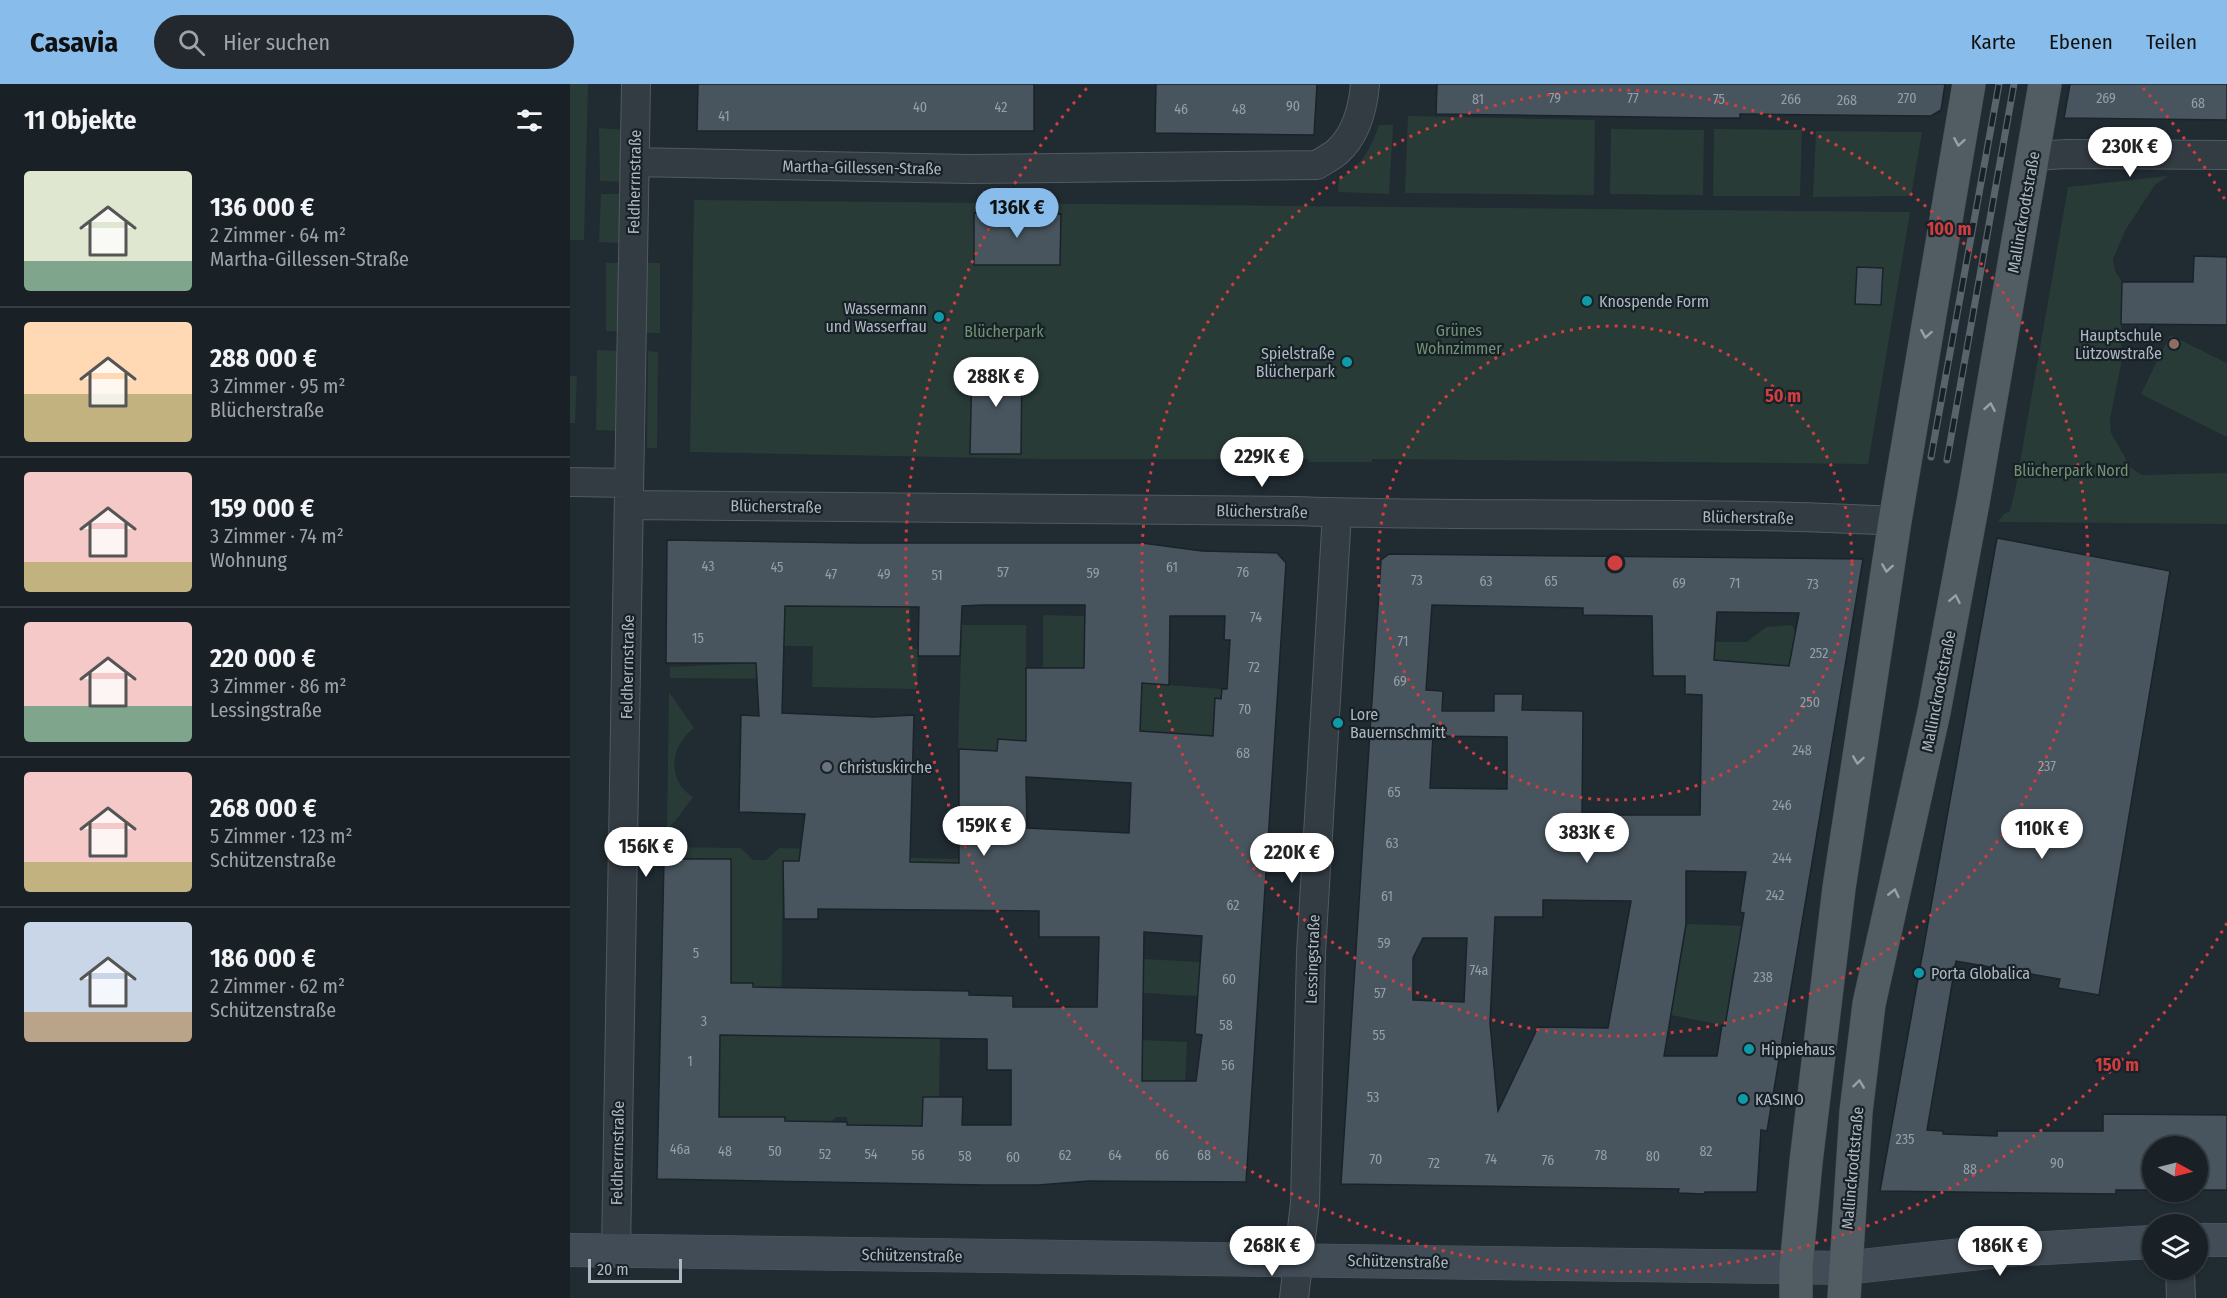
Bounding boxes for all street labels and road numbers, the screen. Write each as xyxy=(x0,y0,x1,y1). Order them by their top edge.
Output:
street label: Feldherrnstraße xyxy=(624,130,645,234)
street label: Mallinckrodtstraße xyxy=(2003,150,2044,274)
street label: Martha-Gillessen-Straße xyxy=(782,157,942,178)
street label: Blücherstraße xyxy=(730,496,822,517)
street label: Blücherstraße xyxy=(1216,501,1308,522)
street label: Blücherstraße xyxy=(1702,507,1794,528)
street label: Feldherrnstraße xyxy=(617,615,638,719)
street label: Mallinckrodtstraße xyxy=(1917,629,1960,753)
street label: Lessingstraße xyxy=(1301,914,1324,1004)
street label: Feldherrnstraße xyxy=(607,1101,628,1205)
street label: Mallinckrodtstraße xyxy=(1838,1106,1867,1230)
street label: Schützenstraße xyxy=(861,1245,963,1266)
street label: Schützenstraße xyxy=(1347,1251,1449,1272)

